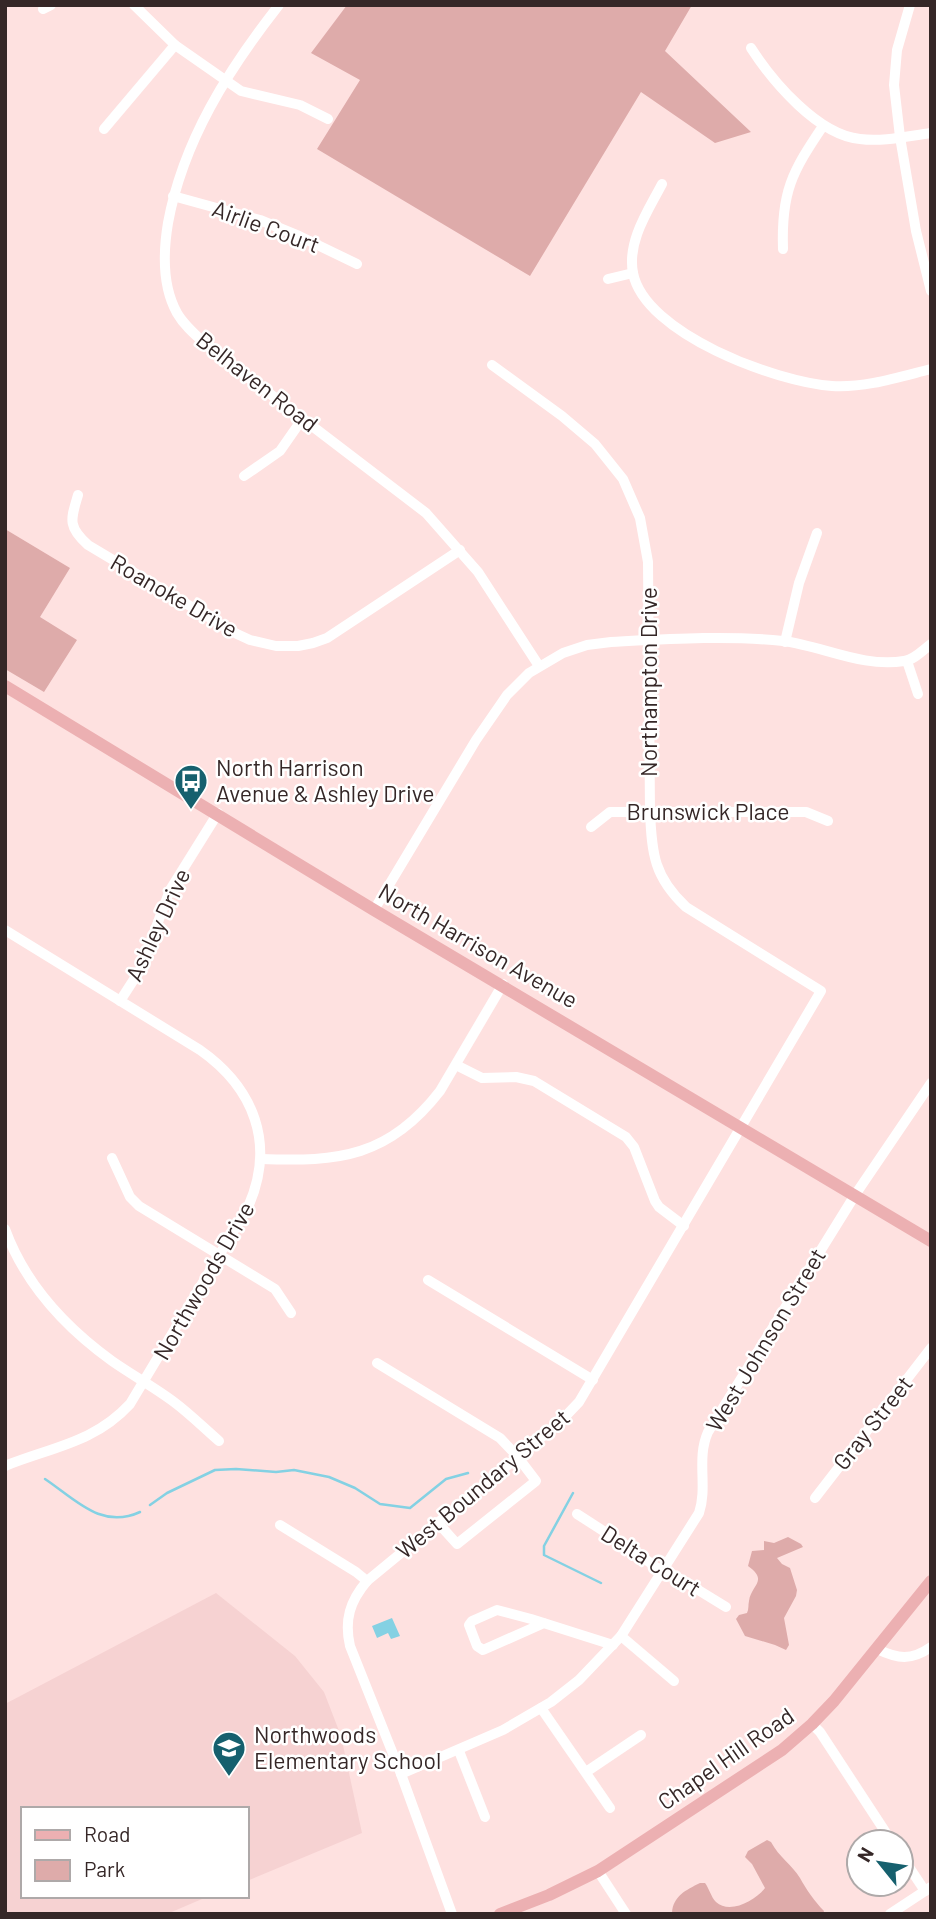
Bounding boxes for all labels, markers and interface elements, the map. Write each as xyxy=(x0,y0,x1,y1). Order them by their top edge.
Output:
street label: Airlie Court xyxy=(209,194,324,258)
street label: Belhaven Road xyxy=(191,325,324,437)
street label: Roanoke Drive xyxy=(106,547,243,643)
street label: Northampton Drive xyxy=(634,587,662,777)
place label: North Harrison Avenue & Ashley Drive xyxy=(216,753,435,807)
bus stop icon: North Harrison Avenue & Ashley Drive xyxy=(172,762,210,811)
street label: Brunswick Place xyxy=(626,797,790,825)
street label: Ashley Drive xyxy=(119,864,195,985)
street label: North Harrison Avenue xyxy=(374,877,583,1014)
street label: Northwoods Drive xyxy=(146,1196,260,1365)
street label: West Johnson Street xyxy=(699,1243,831,1436)
street label: Gray Street xyxy=(827,1370,918,1475)
street label: West Boundary Street xyxy=(390,1402,575,1564)
street label: Delta Court xyxy=(596,1519,707,1602)
street label: Chapel Hill Road xyxy=(652,1701,799,1815)
place label: Northwoods Elementary School xyxy=(254,1720,441,1774)
school or university icon: Northwoods Elementary School xyxy=(210,1729,248,1778)
legend xyxy=(21,1807,248,1898)
text: Road xyxy=(84,1821,130,1846)
north arrow xyxy=(845,1828,915,1898)
text: N xyxy=(852,1843,878,1865)
text: Park xyxy=(84,1856,125,1881)

